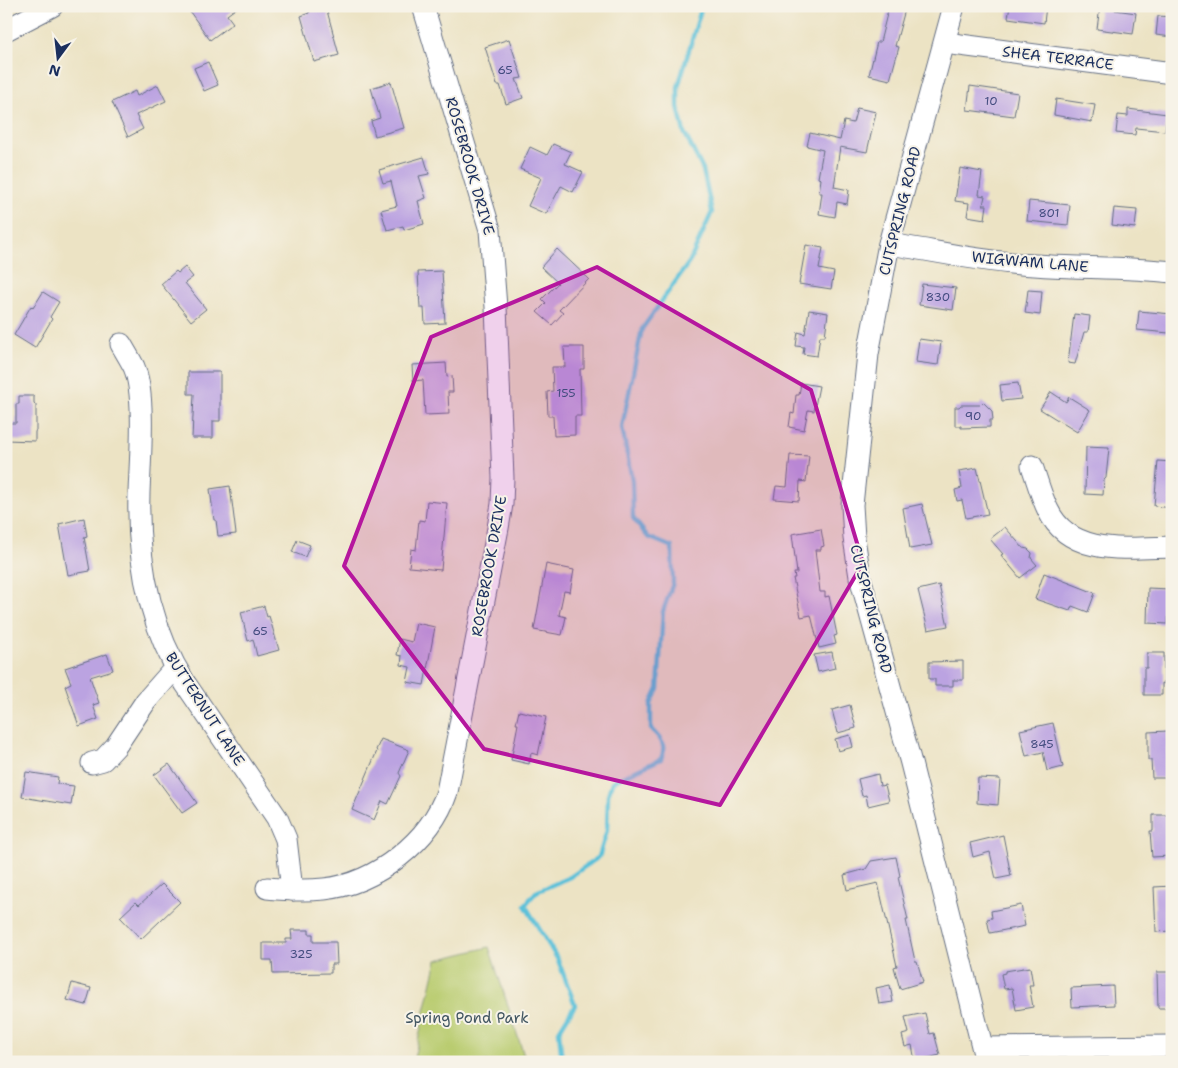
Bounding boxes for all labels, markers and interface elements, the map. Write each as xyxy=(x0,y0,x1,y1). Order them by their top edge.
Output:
north arrow xyxy=(32,32,82,82)
street label: SHEA TERRACE xyxy=(1001,41,1115,75)
text: N xyxy=(47,60,62,81)
house number: 65 xyxy=(497,62,513,78)
house number: 10 xyxy=(984,93,998,109)
street label: ROSEBROOK DRIVE xyxy=(441,95,499,237)
street label: CUTSPRING ROAD xyxy=(874,144,926,278)
house number: 801 xyxy=(1038,205,1060,221)
street label: WIGWAM LANE xyxy=(971,247,1089,277)
house number: 830 xyxy=(926,289,950,305)
house number: 155 xyxy=(556,385,576,401)
house number: 90 xyxy=(965,408,981,424)
street label: ROSEBROOK DRIVE xyxy=(467,494,511,638)
street label: CUTSPRING ROAD xyxy=(845,542,897,676)
house number: 65 xyxy=(252,623,268,639)
street label: BUTTERNUT LANE xyxy=(161,648,249,770)
house number: 845 xyxy=(1030,736,1054,752)
house number: 325 xyxy=(289,946,313,962)
park label: Spring Pond Park xyxy=(405,1008,529,1028)

